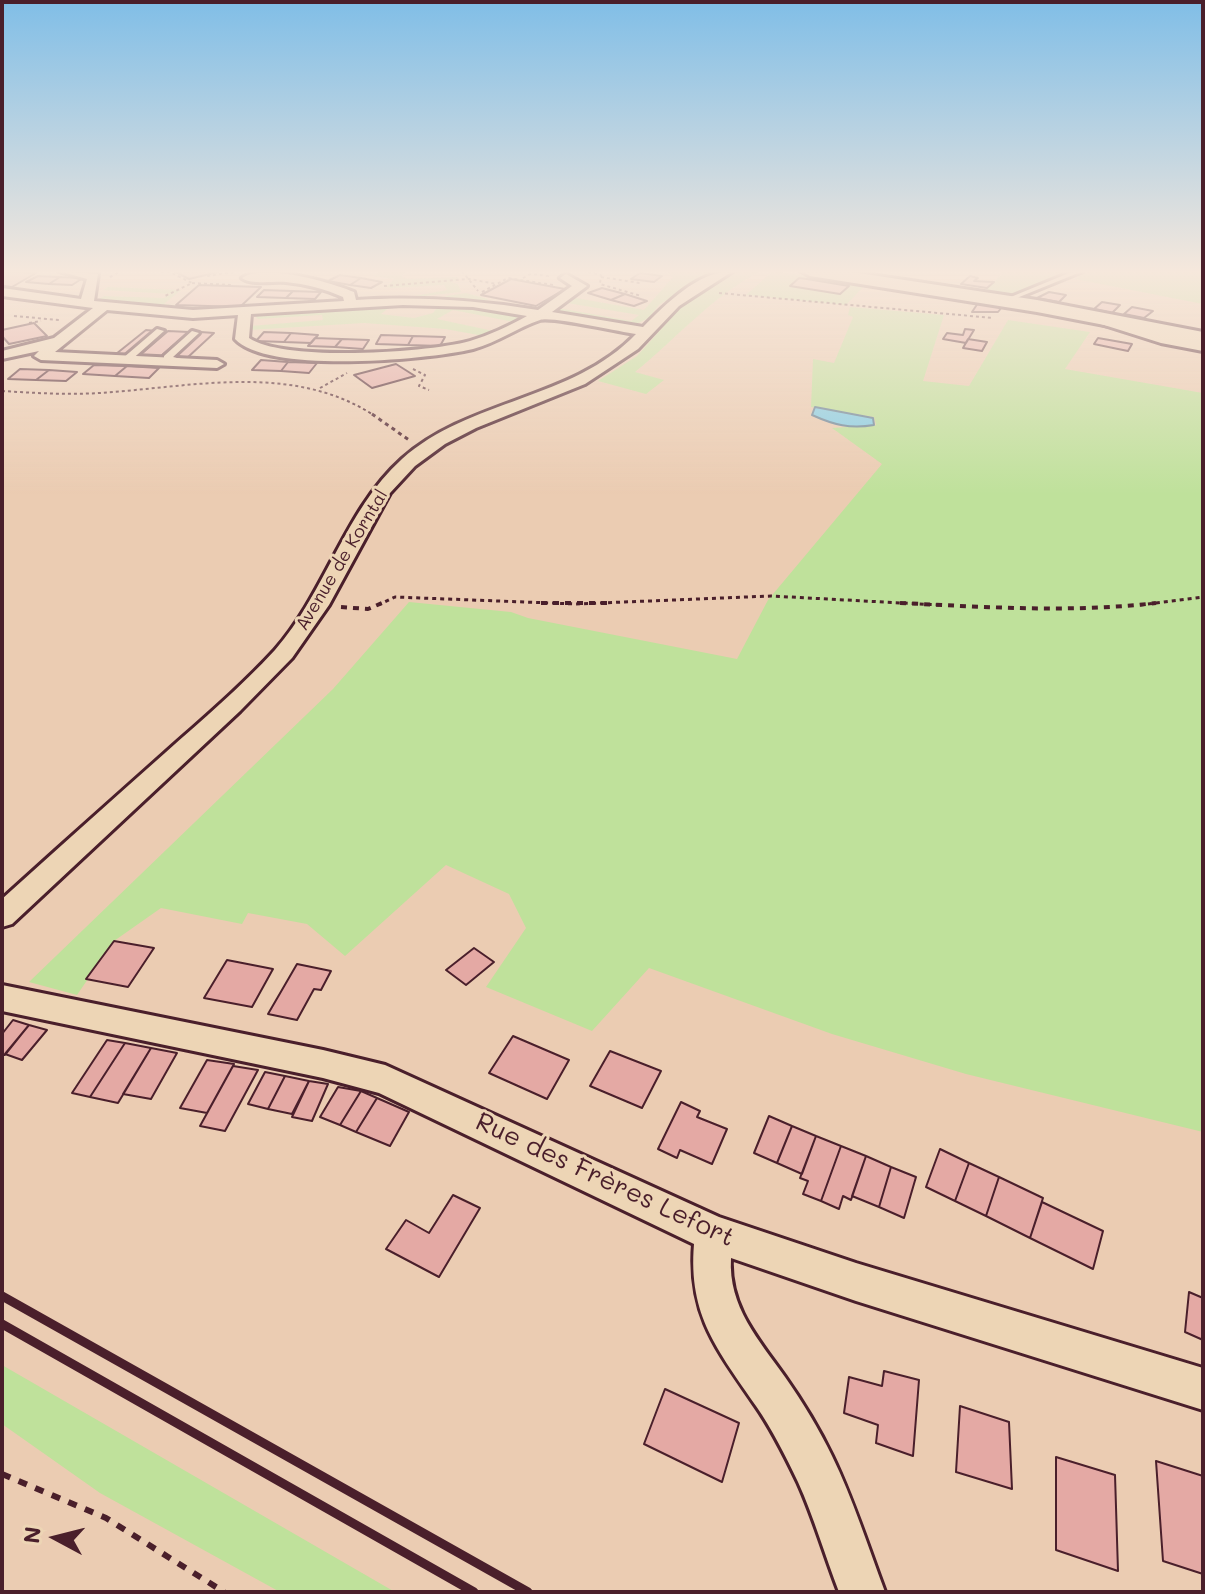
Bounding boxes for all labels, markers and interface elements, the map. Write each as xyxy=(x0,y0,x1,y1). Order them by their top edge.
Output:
street label: Avenue de Korntal xyxy=(291,486,393,634)
street label: Rue des Frères Lefort xyxy=(470,1106,740,1254)
north arrow xyxy=(16,1498,96,1578)
text: N xyxy=(16,1525,47,1545)

